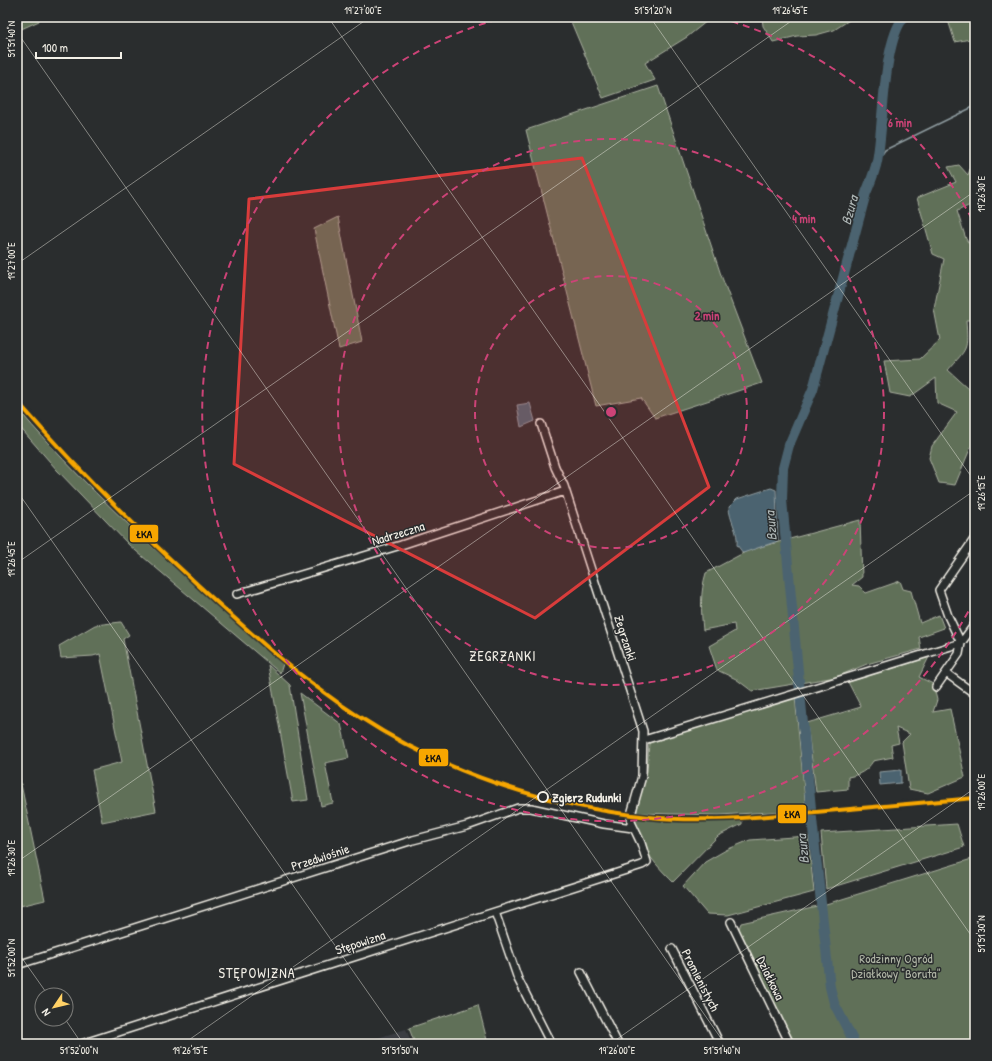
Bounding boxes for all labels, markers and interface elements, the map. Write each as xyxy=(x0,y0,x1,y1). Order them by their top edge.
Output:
text: 19°27'00"E xyxy=(344,4,382,17)
text: 51°51'20"N xyxy=(634,4,672,17)
text: 19°26'45"E xyxy=(772,4,808,17)
text: 51°51'40"N xyxy=(5,21,18,57)
scale bar xyxy=(36,34,121,60)
text: 100 m xyxy=(42,39,68,56)
text: 6 min xyxy=(888,114,912,131)
text: 19°26'30"E xyxy=(975,175,988,212)
water label: Bzura xyxy=(836,192,863,227)
text: 4 min xyxy=(792,210,816,227)
text: 19°27'00"E xyxy=(5,242,18,280)
text: 2 min xyxy=(695,307,720,324)
centre of rings xyxy=(604,405,618,419)
text: 19°26'15"E xyxy=(975,475,988,511)
water label: Bzura xyxy=(759,509,781,542)
street label: Nadrzeczna xyxy=(369,516,427,550)
line badge: ŁKA xyxy=(129,524,159,543)
text: ŁKA xyxy=(136,527,153,541)
text: 19°26'45"E xyxy=(5,541,18,577)
street label: Zegrzanki xyxy=(610,613,642,663)
district label: ZEGRZANKI xyxy=(469,646,537,665)
line badge: ŁKA xyxy=(418,748,449,767)
text: ŁKA xyxy=(425,751,442,765)
text: 19°26'00"E xyxy=(975,773,988,810)
place label: Zgierz Rudunki xyxy=(552,788,622,807)
marker: Zgierz Rudunki xyxy=(537,791,549,803)
line badge: ŁKA xyxy=(777,804,807,824)
text: ŁKA xyxy=(784,807,801,821)
water label: Bzura xyxy=(791,832,813,865)
text: 19°26'30"E xyxy=(5,839,18,876)
street label: Przedwiośnie xyxy=(289,839,351,875)
text: 51°51'30"N xyxy=(975,916,988,953)
street label: Stępowizna xyxy=(333,925,387,959)
text: 51°52'00"N xyxy=(5,939,18,977)
street label: Promienistych xyxy=(678,946,725,1015)
park label: Rodzinny Ogród Działkowy "Boruta" xyxy=(851,949,941,982)
street label: Działkowa xyxy=(753,953,789,1003)
district label: STĘPOWIZNA xyxy=(219,963,295,982)
north arrow xyxy=(34,987,74,1027)
text: N xyxy=(38,1006,53,1019)
text: 51°52'00"N xyxy=(60,1044,98,1057)
text: 19°26'15"E xyxy=(172,1044,208,1057)
text: 51°51'50"N xyxy=(382,1044,418,1057)
text: 19°26'00"E xyxy=(599,1044,636,1057)
text: 51°51'40"N xyxy=(704,1044,740,1057)

